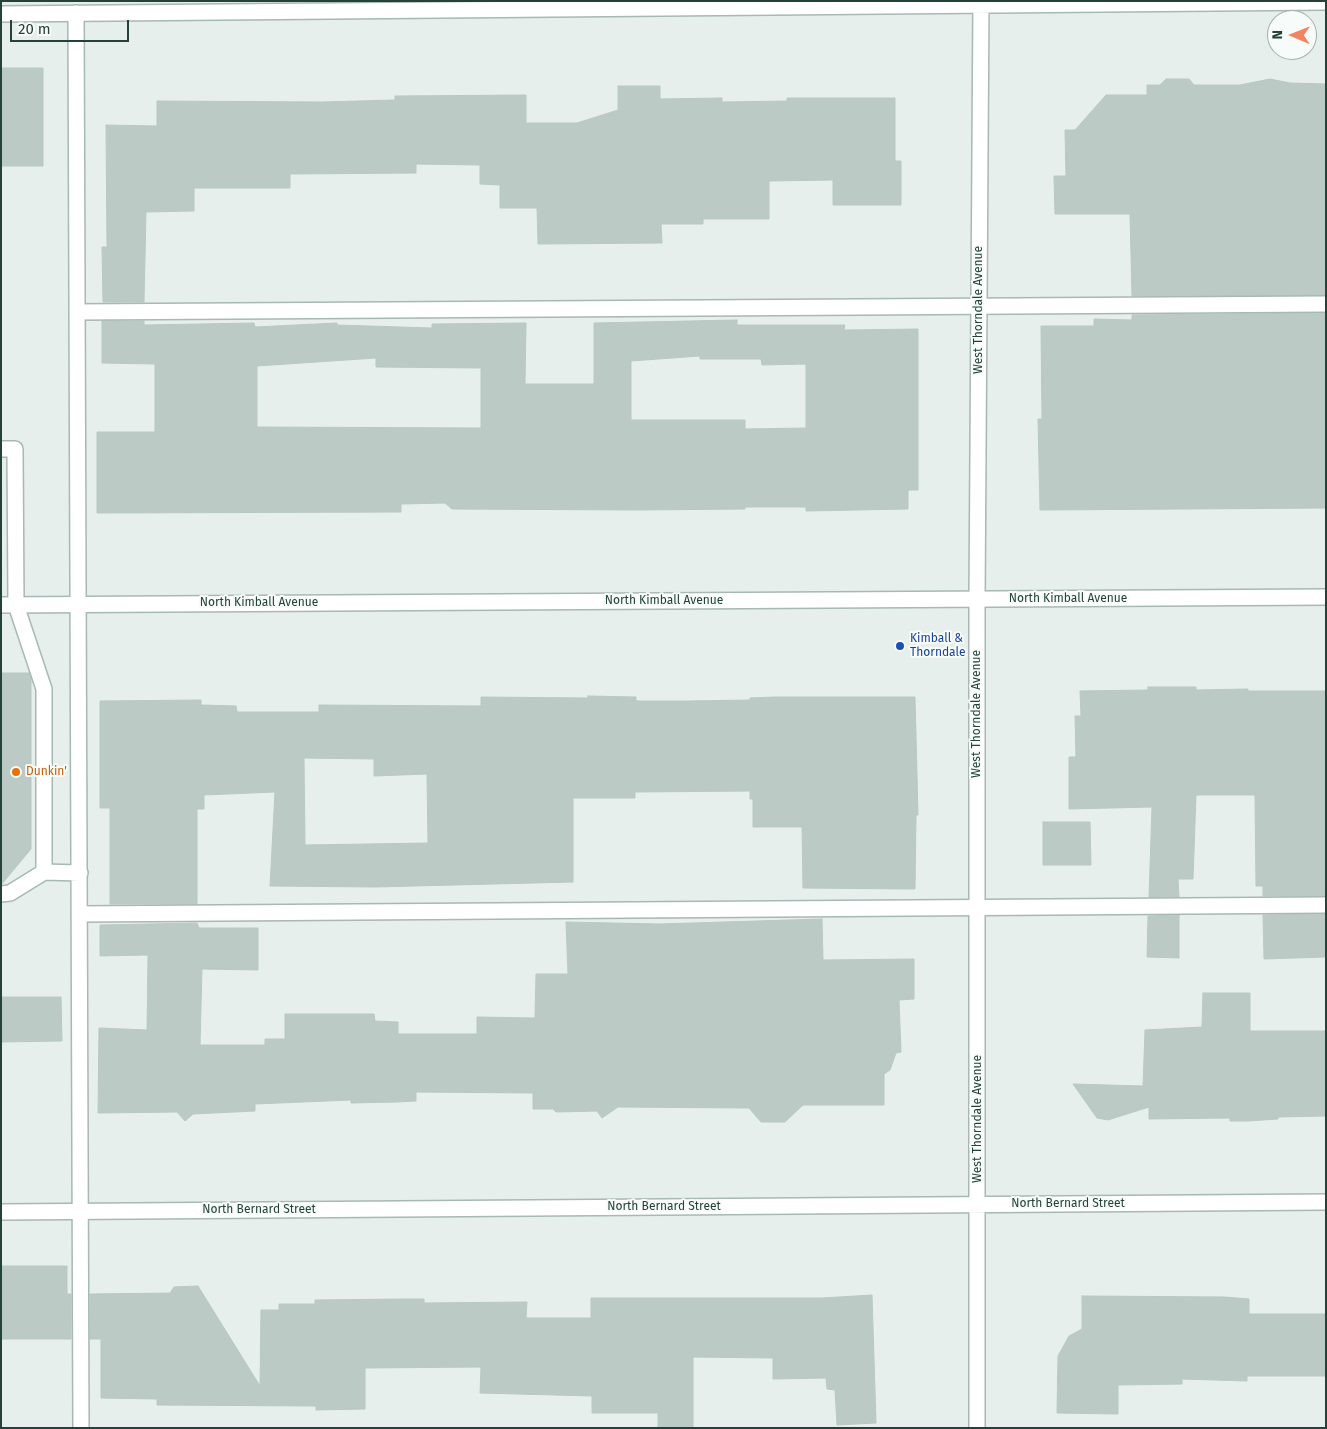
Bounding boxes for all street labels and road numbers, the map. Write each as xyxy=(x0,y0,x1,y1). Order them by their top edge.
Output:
street label: West Thorndale Avenue xyxy=(972,246,986,374)
street label: North Kimball Avenue xyxy=(1009,592,1127,606)
street label: North Kimball Avenue xyxy=(605,594,723,608)
street label: North Kimball Avenue xyxy=(200,596,318,610)
street label: West Thorndale Avenue xyxy=(970,650,984,778)
street label: West Thorndale Avenue xyxy=(971,1055,985,1183)
street label: North Bernard Street xyxy=(1011,1197,1125,1211)
street label: North Bernard Street xyxy=(607,1200,721,1214)
street label: North Bernard Street xyxy=(202,1203,316,1217)

